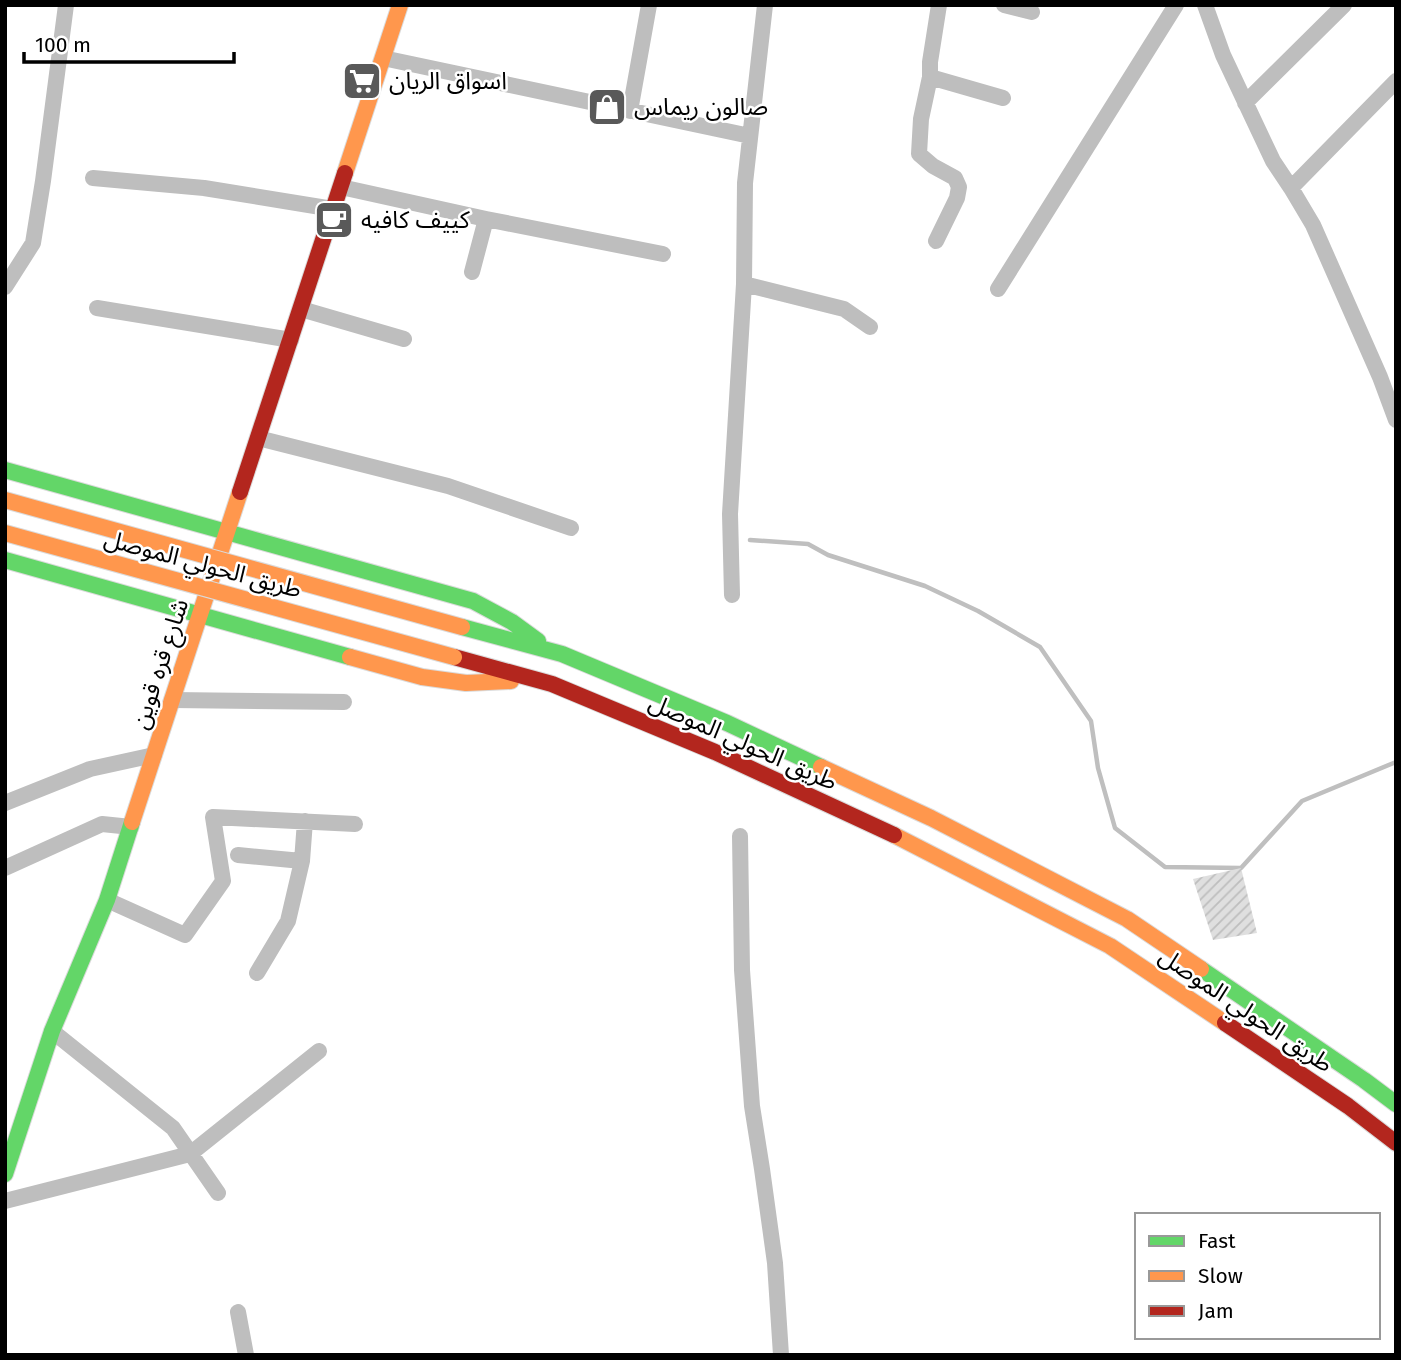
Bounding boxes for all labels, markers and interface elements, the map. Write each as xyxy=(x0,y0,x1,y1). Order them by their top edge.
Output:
scale bar xyxy=(24,21,234,65)
text: 100 m xyxy=(35,32,91,58)
supermarket icon: اسواق الريان xyxy=(341,60,383,102)
place label: اسواق الريان xyxy=(389,67,507,95)
shop icon: صالون ريماس xyxy=(586,86,628,128)
place label: صالون ريماس xyxy=(634,93,768,121)
cafe icon: كييف كافيه xyxy=(313,199,355,241)
place label: كييف كافيه xyxy=(361,206,471,234)
street label: طريق الحولي الموصل xyxy=(100,524,305,608)
street label: شارع قره قوين xyxy=(126,595,197,734)
street label: طريق الحولي الموصل xyxy=(643,688,841,800)
street label: طريق الحولي الموصل xyxy=(1151,942,1338,1082)
legend xyxy=(1135,1213,1380,1339)
text: Fast xyxy=(1198,1228,1236,1254)
text: Slow xyxy=(1198,1263,1243,1289)
text: Jam xyxy=(1198,1298,1234,1324)

